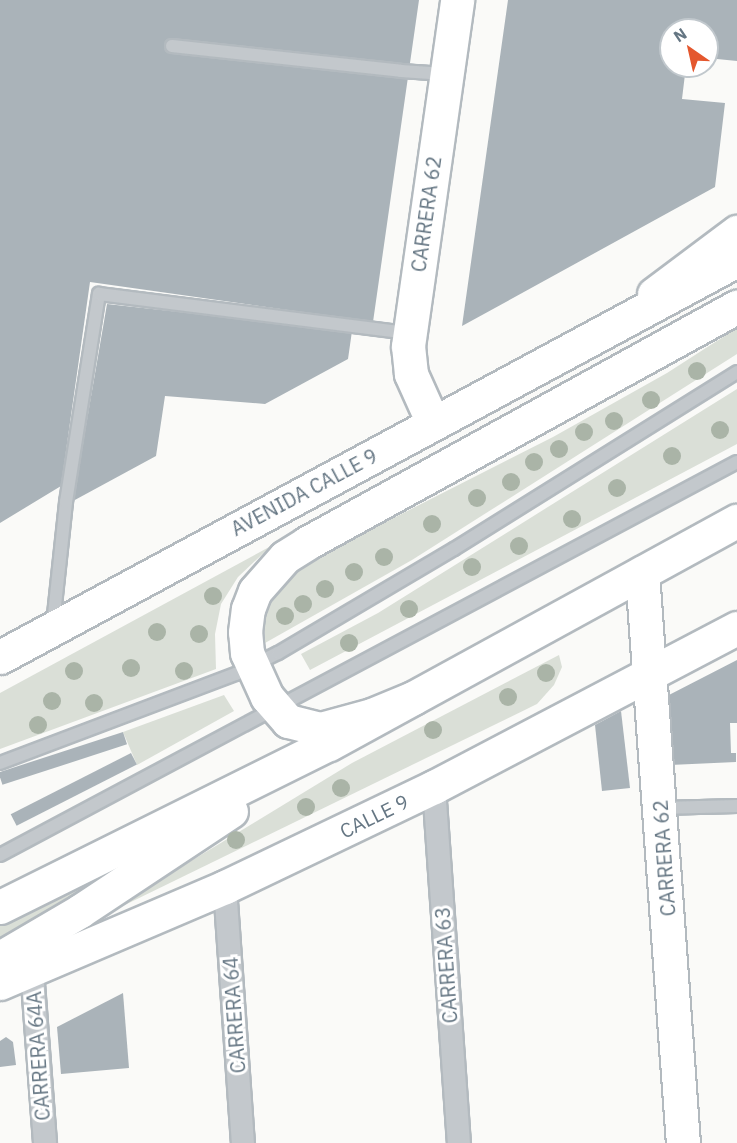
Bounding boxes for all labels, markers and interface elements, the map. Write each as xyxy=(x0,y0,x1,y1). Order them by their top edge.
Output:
north arrow xyxy=(659,18,719,78)
text: N xyxy=(670,23,690,46)
street label: CARRERA 62 xyxy=(406,154,446,274)
street label: AVENIDA CALLE 9 xyxy=(227,443,381,541)
street label: CALLE 9 xyxy=(336,789,412,843)
street label: CARRERA 62 xyxy=(648,799,680,917)
street label: CARRERA 63 xyxy=(430,906,462,1024)
street label: CARRERA 64 xyxy=(218,956,250,1074)
street label: CARRERA 64A xyxy=(22,990,54,1122)

